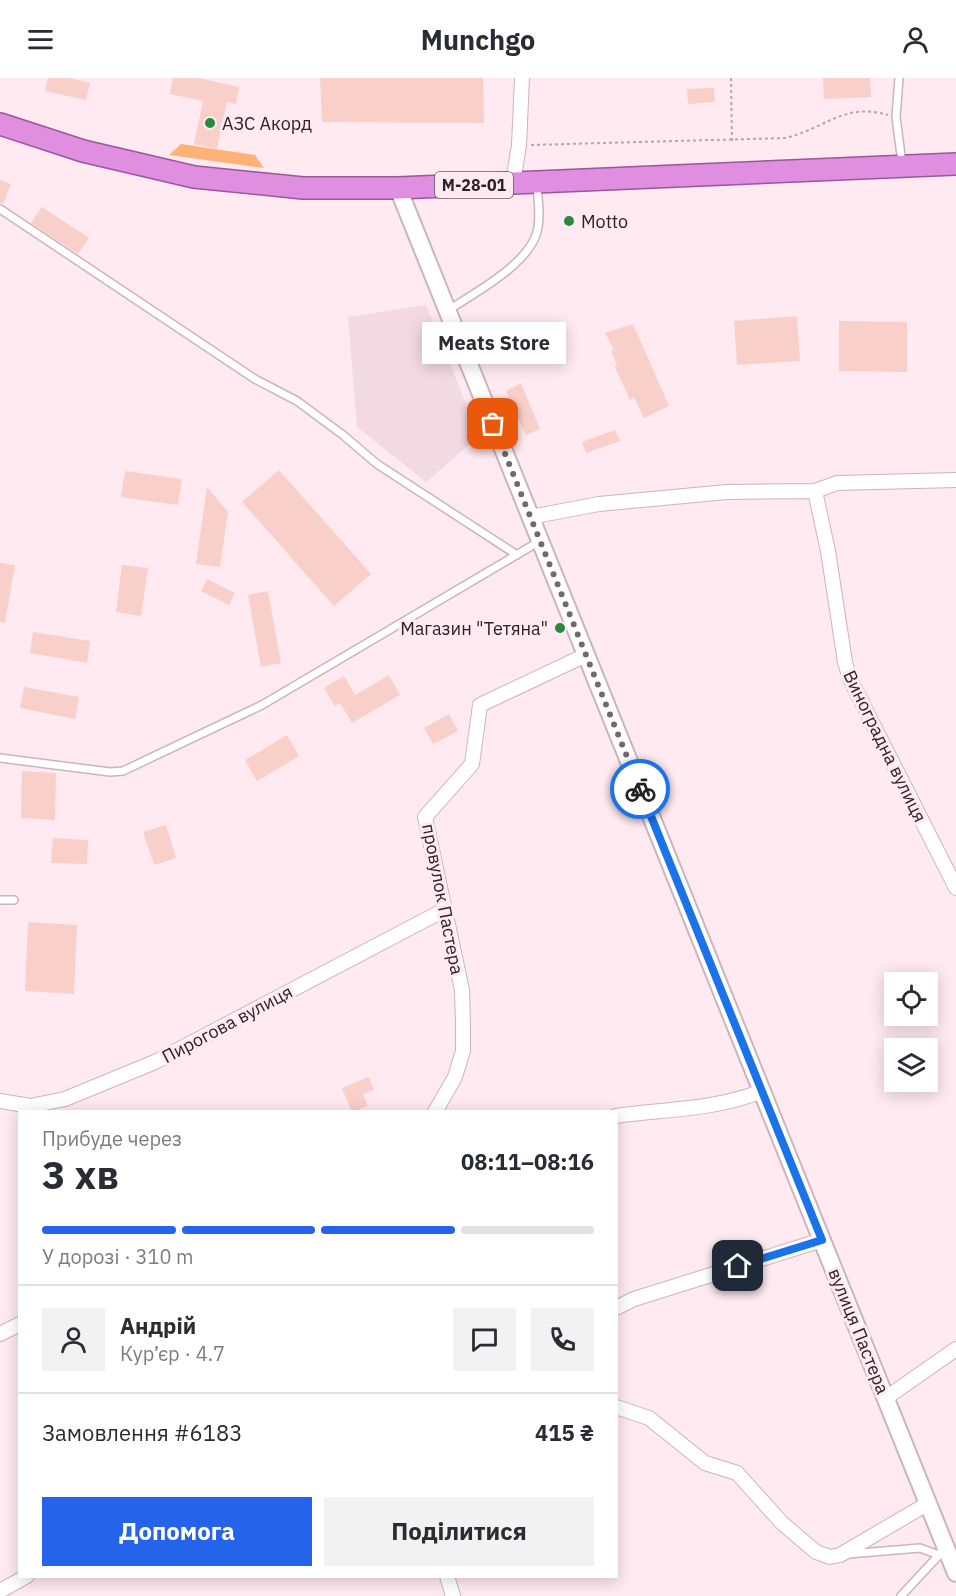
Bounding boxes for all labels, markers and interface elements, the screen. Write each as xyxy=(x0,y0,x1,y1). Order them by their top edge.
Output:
text: Munchgo xyxy=(421,22,535,57)
icon: menu xyxy=(24,23,57,56)
icon: person xyxy=(899,23,932,56)
place label: АЗС Акорд xyxy=(222,112,312,135)
marker: АЗС Акорд xyxy=(203,116,217,130)
road number: М-28-01 xyxy=(435,172,513,198)
place label: Motto xyxy=(581,210,628,233)
marker: Motto xyxy=(562,214,576,228)
callout: Meats Store xyxy=(421,322,565,364)
text: Meats Store xyxy=(438,329,550,356)
pin xyxy=(467,398,518,449)
icon: bag xyxy=(476,407,509,440)
place label: Магазин "Тетяна" xyxy=(400,617,548,640)
marker: Магазин "Тетяна" xyxy=(553,621,567,635)
street label: Виноградна вулиця xyxy=(838,666,932,826)
courier xyxy=(610,759,670,819)
icon: bike xyxy=(624,773,657,806)
street label: провулок Пастера xyxy=(417,822,469,977)
map controls xyxy=(884,972,938,1092)
button: locate xyxy=(884,972,938,1026)
street label: Пирогова вулиця xyxy=(158,980,296,1068)
button: layers xyxy=(884,1038,938,1092)
text: Прибуде через xyxy=(42,1125,182,1152)
text: 08:11–08:16 xyxy=(461,1147,594,1176)
text: 3 хв xyxy=(42,1149,119,1200)
pin xyxy=(712,1240,763,1291)
text: У дорозі · 310 m xyxy=(42,1243,194,1270)
icon: home xyxy=(721,1249,754,1282)
street label: вулиця Пастера xyxy=(823,1265,895,1398)
button: person xyxy=(42,1308,105,1371)
button: chat xyxy=(453,1308,516,1371)
button: phone xyxy=(531,1308,594,1371)
text: Андрій xyxy=(120,1311,196,1340)
text: Кур’єр · 4.7 xyxy=(120,1340,225,1367)
text: Замовлення #6183 xyxy=(42,1418,242,1447)
text: 415 ₴ xyxy=(535,1418,594,1447)
button: Допомога xyxy=(42,1497,312,1566)
button: Поділитися xyxy=(324,1497,594,1566)

